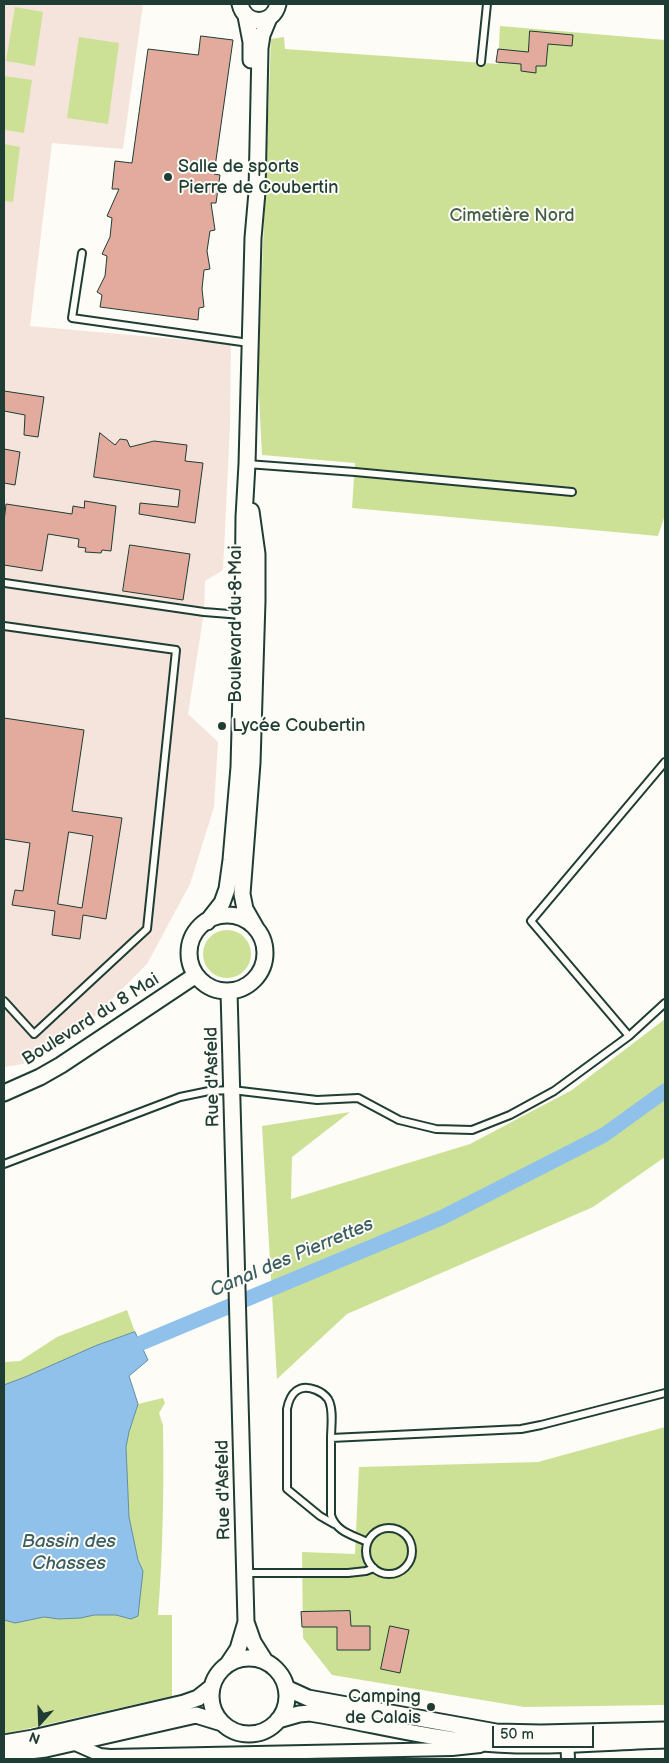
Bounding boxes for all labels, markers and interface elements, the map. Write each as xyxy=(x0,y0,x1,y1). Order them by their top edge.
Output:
place label: Salle de sports Pierre de Coubertin xyxy=(178,156,338,198)
marker: Salle de sports Pierre de Coubertin xyxy=(162,171,174,183)
park label: Cimetière Nord xyxy=(449,205,575,227)
street label: Boulevard du 8 Mai xyxy=(225,545,247,703)
place label: Lycée Coubertin xyxy=(232,715,365,737)
marker: Lycée Coubertin xyxy=(216,720,228,732)
street label: Boulevard du 8 Mai xyxy=(19,969,163,1071)
street label: Rue d'Asfeld xyxy=(201,1027,225,1127)
water label: Canal des Pierrettes xyxy=(207,1213,377,1303)
street label: Rue d'Asfeld xyxy=(212,1440,236,1540)
water label: Bassin des Chasses xyxy=(22,1531,116,1575)
place label: Camping de Calais xyxy=(345,1686,421,1728)
north arrow xyxy=(15,1698,65,1748)
marker: Camping de Calais xyxy=(425,1701,437,1713)
scale bar xyxy=(494,1716,596,1748)
text: 50 m xyxy=(500,1725,534,1744)
text: N xyxy=(27,1728,43,1747)

